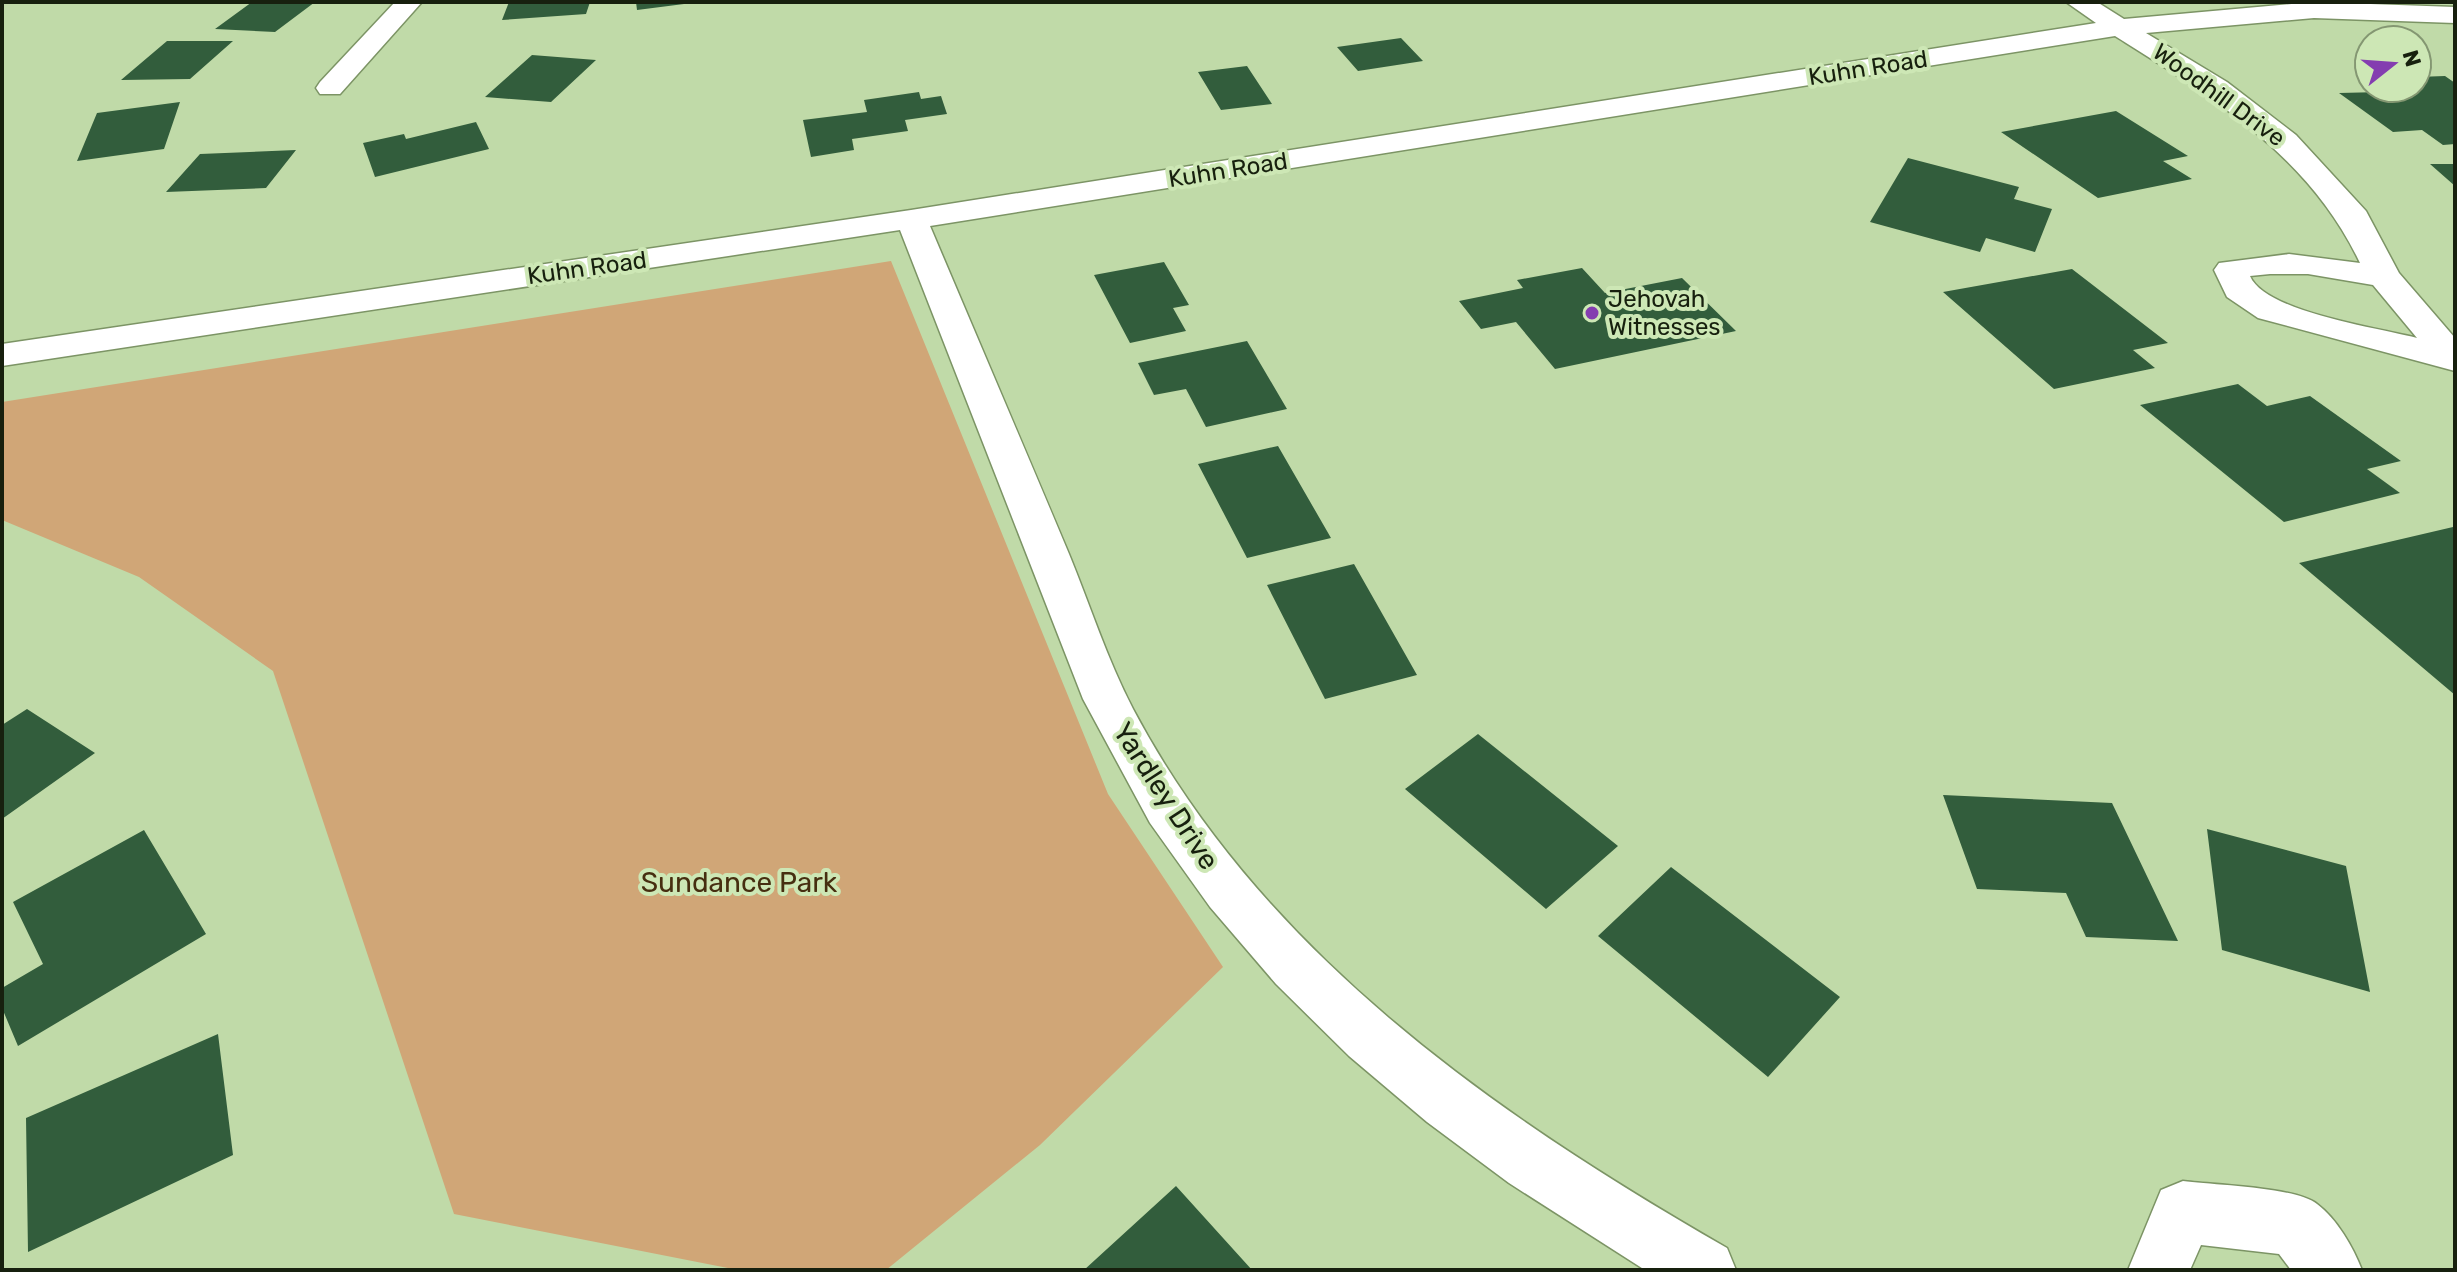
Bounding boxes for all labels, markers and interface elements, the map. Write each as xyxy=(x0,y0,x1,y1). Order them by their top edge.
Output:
north arrow xyxy=(2353,24,2433,104)
street label: Woodhill Drive xyxy=(2148,38,2290,152)
street label: Kuhn Road xyxy=(1806,45,1930,91)
text: N xyxy=(2396,47,2427,70)
street label: Kuhn Road xyxy=(1166,147,1290,193)
street label: Kuhn Road xyxy=(526,246,648,290)
place label: Jehovah Witnesses xyxy=(1608,285,1721,341)
marker: Jehovah Witnesses xyxy=(1583,304,1601,322)
street label: Yardley Drive xyxy=(1106,716,1226,876)
park label: Sundance Park xyxy=(641,866,838,899)

